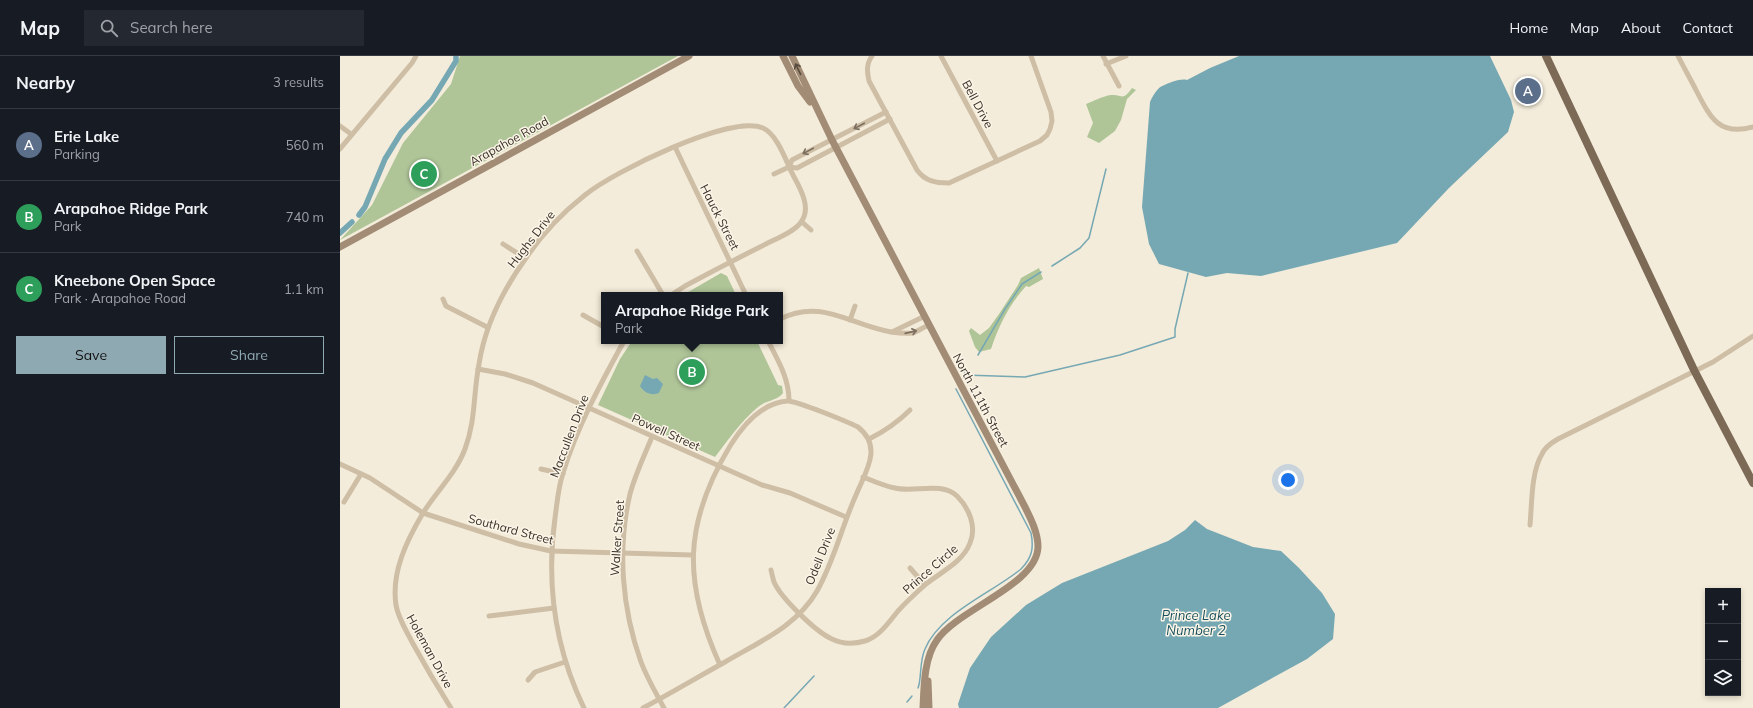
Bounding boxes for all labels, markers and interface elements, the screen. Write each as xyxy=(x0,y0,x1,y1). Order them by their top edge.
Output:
search box xyxy=(84,10,364,46)
text: Map xyxy=(20,16,60,40)
icon: search xyxy=(98,17,120,39)
text: Search here xyxy=(130,18,213,37)
text: Home xyxy=(1509,19,1548,37)
text: Map xyxy=(1570,19,1599,37)
text: About xyxy=(1621,19,1661,37)
text: Contact xyxy=(1683,19,1733,37)
one-way arrow xyxy=(794,64,802,76)
text: Nearby xyxy=(16,72,75,93)
text: 3 results xyxy=(273,74,324,90)
pin: A xyxy=(1515,76,1541,106)
street label: Bell Drive xyxy=(959,77,997,131)
street label: Arapahoe Road xyxy=(467,113,551,169)
one-way arrow xyxy=(853,123,865,131)
text: Erie Lake xyxy=(54,127,119,146)
text: A xyxy=(24,137,34,153)
text: 560 m xyxy=(286,137,324,153)
text: Parking xyxy=(54,146,100,162)
one-way arrow xyxy=(802,148,814,156)
pin: C xyxy=(411,159,437,189)
street label: Hauck Street xyxy=(697,182,743,252)
text: Arapahoe Ridge Park xyxy=(54,199,208,218)
street label: Hughs Drive xyxy=(504,207,558,271)
text: B xyxy=(25,209,33,225)
text: 740 m xyxy=(286,209,324,225)
text: Park xyxy=(54,218,81,234)
text: Kneebone Open Space xyxy=(54,271,215,290)
text: C xyxy=(25,281,33,297)
text: 1.1 km xyxy=(284,281,324,297)
text: Park · Arapahoe Road xyxy=(54,290,186,306)
popup xyxy=(601,292,783,344)
text: Arapahoe Ridge Park xyxy=(615,301,769,320)
text: Park xyxy=(615,320,642,336)
one-way arrow xyxy=(904,327,917,335)
button: Save xyxy=(16,336,166,374)
button: Share xyxy=(174,336,324,374)
street label: North 111th Street xyxy=(950,351,1012,449)
pin: B xyxy=(679,357,705,387)
street label: Maccullen Drive xyxy=(546,392,592,480)
street label: Powell Street xyxy=(630,410,702,454)
your location xyxy=(1278,470,1298,490)
street label: Walker Street xyxy=(607,500,627,576)
street label: Southard Street xyxy=(467,510,555,548)
street label: Odell Drive xyxy=(802,525,838,587)
street label: Prince Circle xyxy=(899,541,961,597)
map controls xyxy=(1705,588,1741,696)
button: + xyxy=(1705,588,1741,624)
water label: Prince Lake Number 2 xyxy=(1161,607,1231,638)
street label: Holeman Drive xyxy=(403,611,457,691)
button: − xyxy=(1705,624,1741,660)
button: layers xyxy=(1705,660,1741,696)

